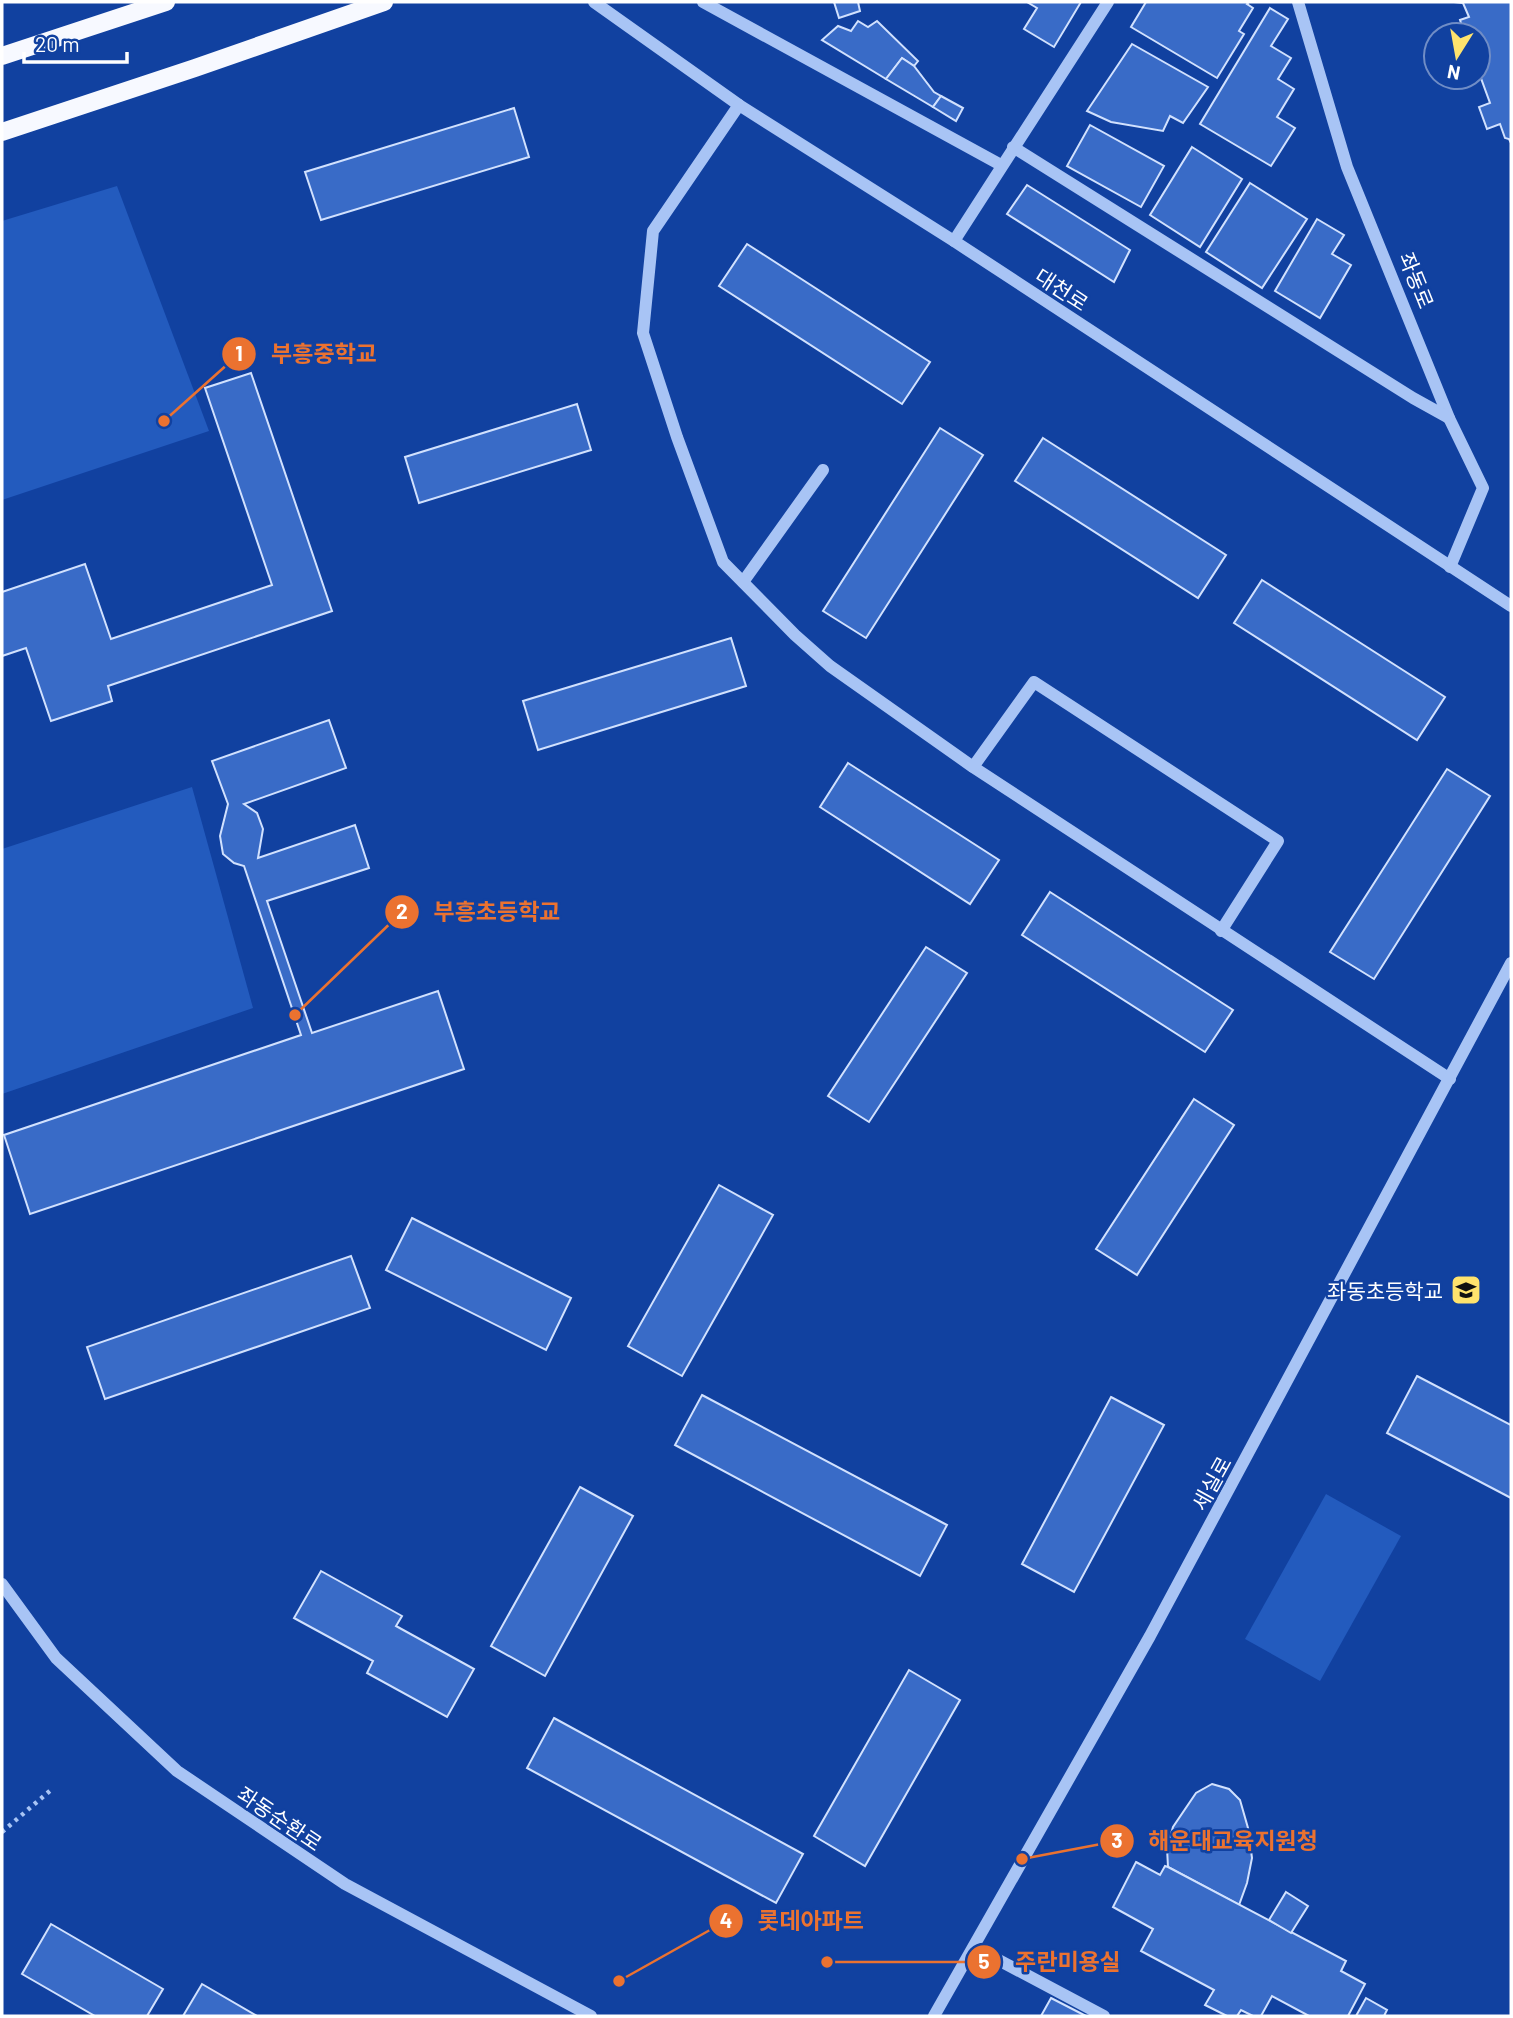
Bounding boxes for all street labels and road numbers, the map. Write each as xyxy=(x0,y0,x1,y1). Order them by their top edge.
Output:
street label: 좌동로 xyxy=(1395,248,1439,312)
street label: 대천로 xyxy=(1031,263,1093,315)
street label: 세실로 xyxy=(1186,1452,1236,1514)
street label: 좌동순환로 xyxy=(233,1781,327,1855)

